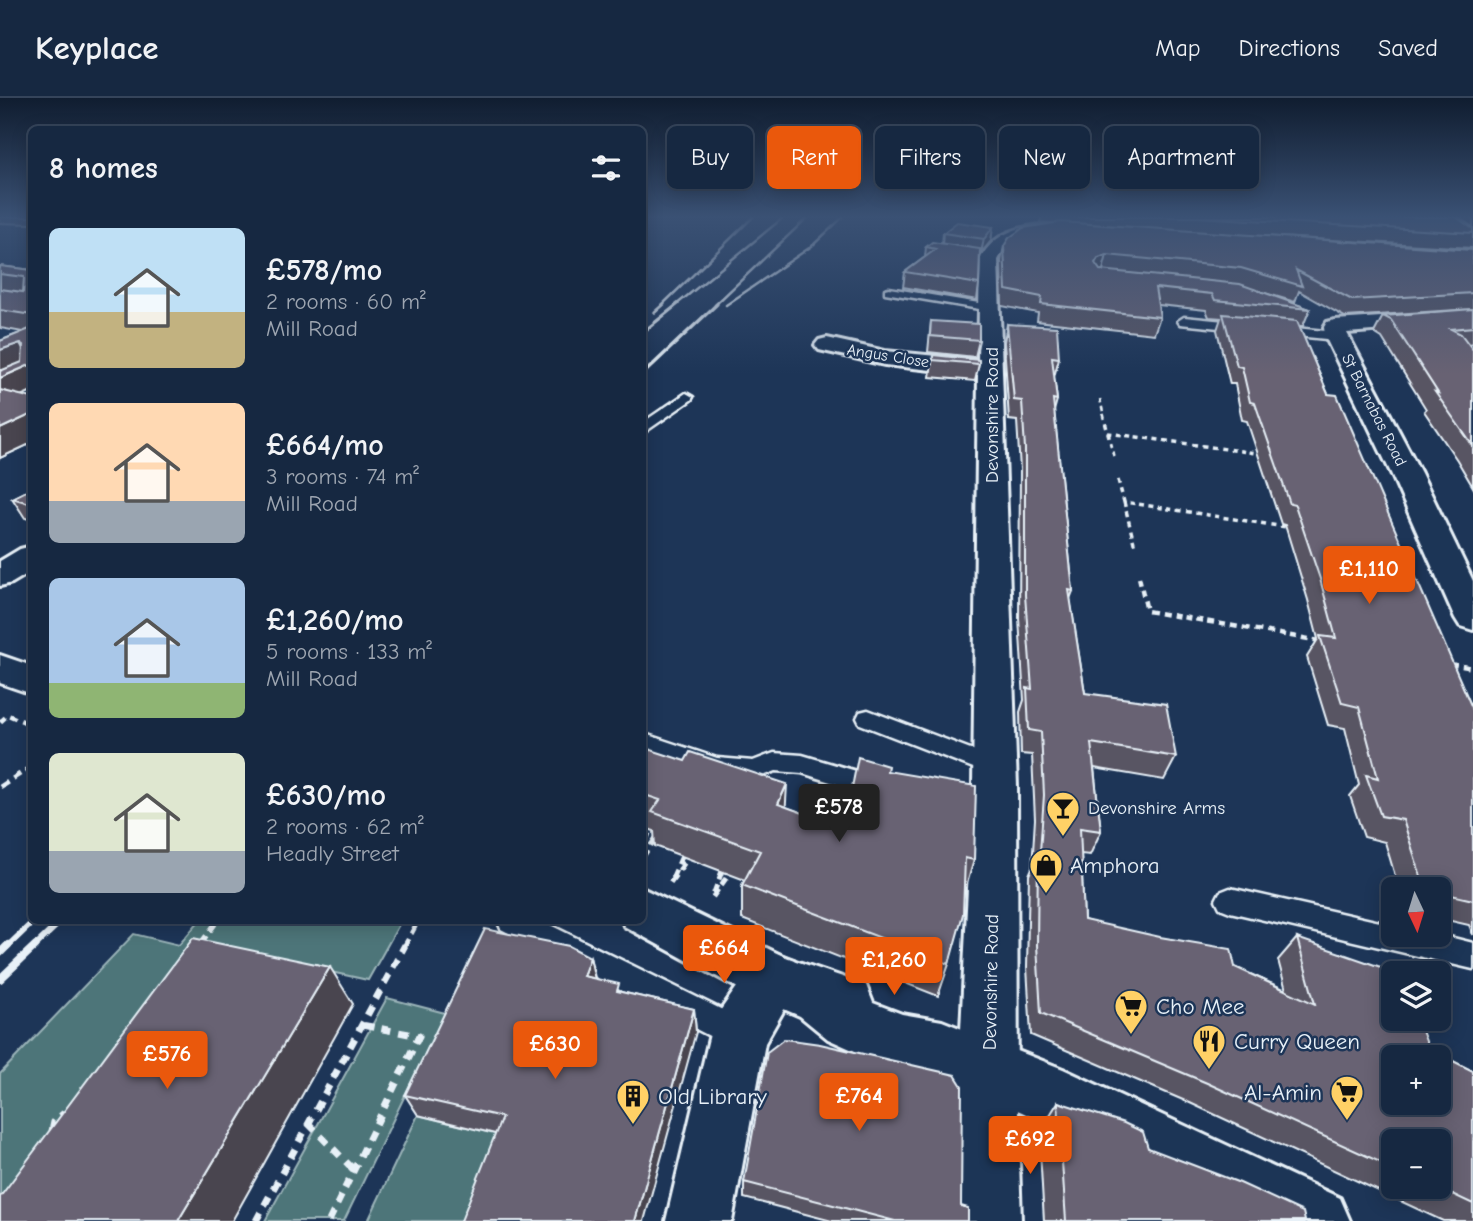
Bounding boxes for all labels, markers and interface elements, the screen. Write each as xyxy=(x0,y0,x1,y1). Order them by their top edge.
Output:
text: Keyplace xyxy=(35,29,158,67)
text: Map xyxy=(1155,34,1201,62)
text: Directions xyxy=(1239,34,1340,62)
text: Saved xyxy=(1378,34,1438,62)
chip: Buy xyxy=(667,126,753,189)
chip: Rent xyxy=(767,126,861,189)
chip: Filters xyxy=(875,126,985,189)
chip: New xyxy=(999,126,1090,189)
chip: Apartment xyxy=(1104,126,1259,189)
icon: filters xyxy=(587,149,625,187)
text: 8 homes xyxy=(49,151,158,186)
text: £578/mo xyxy=(266,253,382,288)
icon: home xyxy=(105,256,189,340)
text: 2 rooms · 60 m² xyxy=(266,288,426,315)
text: Mill Road xyxy=(266,315,358,342)
street label: Angus Close xyxy=(846,341,930,371)
street label: Devonshire Road xyxy=(981,347,1003,483)
street label: St Barnabas Road xyxy=(1338,351,1410,469)
text: £664/mo xyxy=(266,428,384,463)
icon: home xyxy=(105,431,189,515)
text: 3 rooms · 74 m² xyxy=(266,463,419,490)
text: Mill Road xyxy=(266,490,358,517)
pin: £1,110 xyxy=(1312,546,1426,606)
text: £1,110 xyxy=(1339,555,1399,582)
text: £1,260/mo xyxy=(266,603,404,638)
icon: home xyxy=(105,606,189,690)
text: 5 rooms · 133 m² xyxy=(266,638,432,665)
text: Mill Road xyxy=(266,665,358,692)
text: £630/mo xyxy=(266,778,386,813)
icon: home xyxy=(105,781,189,865)
pin: £578 xyxy=(798,784,880,844)
bar icon: Devonshire Arms xyxy=(1044,789,1082,838)
text: £578 xyxy=(815,793,863,820)
place label: Devonshire Arms xyxy=(1088,797,1225,819)
text: 2 rooms · 62 m² xyxy=(266,813,424,840)
text: Headly Street xyxy=(266,840,399,867)
shop icon: Amphora xyxy=(1027,846,1065,895)
place label: Amphora xyxy=(1070,852,1160,879)
north arrow xyxy=(1381,877,1451,947)
map controls xyxy=(1381,877,1451,1199)
street label: Devonshire Road xyxy=(979,914,1003,1050)
pin: £664 xyxy=(683,926,765,985)
text: £664 xyxy=(699,934,749,961)
pin: £1,260 xyxy=(837,937,951,997)
text: £1,260 xyxy=(861,946,927,973)
button: layers xyxy=(1381,961,1451,1031)
supermarket icon: Cho Mee xyxy=(1112,987,1150,1036)
place label: Cho Mee xyxy=(1156,993,1245,1020)
pin: £630 xyxy=(514,1021,596,1081)
restaurant icon: Curry Queen xyxy=(1190,1022,1228,1071)
place label: Curry Queen xyxy=(1234,1028,1360,1055)
text: £630 xyxy=(529,1030,581,1057)
pin: £576 xyxy=(126,1032,208,1091)
text: £576 xyxy=(143,1040,191,1067)
button: + xyxy=(1381,1045,1451,1115)
supermarket icon: Al-Amin xyxy=(1328,1073,1366,1122)
pin: £764 xyxy=(818,1074,900,1133)
building icon: Old Library xyxy=(614,1077,652,1126)
place label: Al-Amin xyxy=(1244,1079,1322,1106)
text: £764 xyxy=(835,1082,883,1109)
place label: Old Library xyxy=(658,1083,767,1110)
pin: £692 xyxy=(989,1116,1071,1176)
text: £692 xyxy=(1005,1125,1055,1152)
button: − xyxy=(1381,1129,1451,1199)

